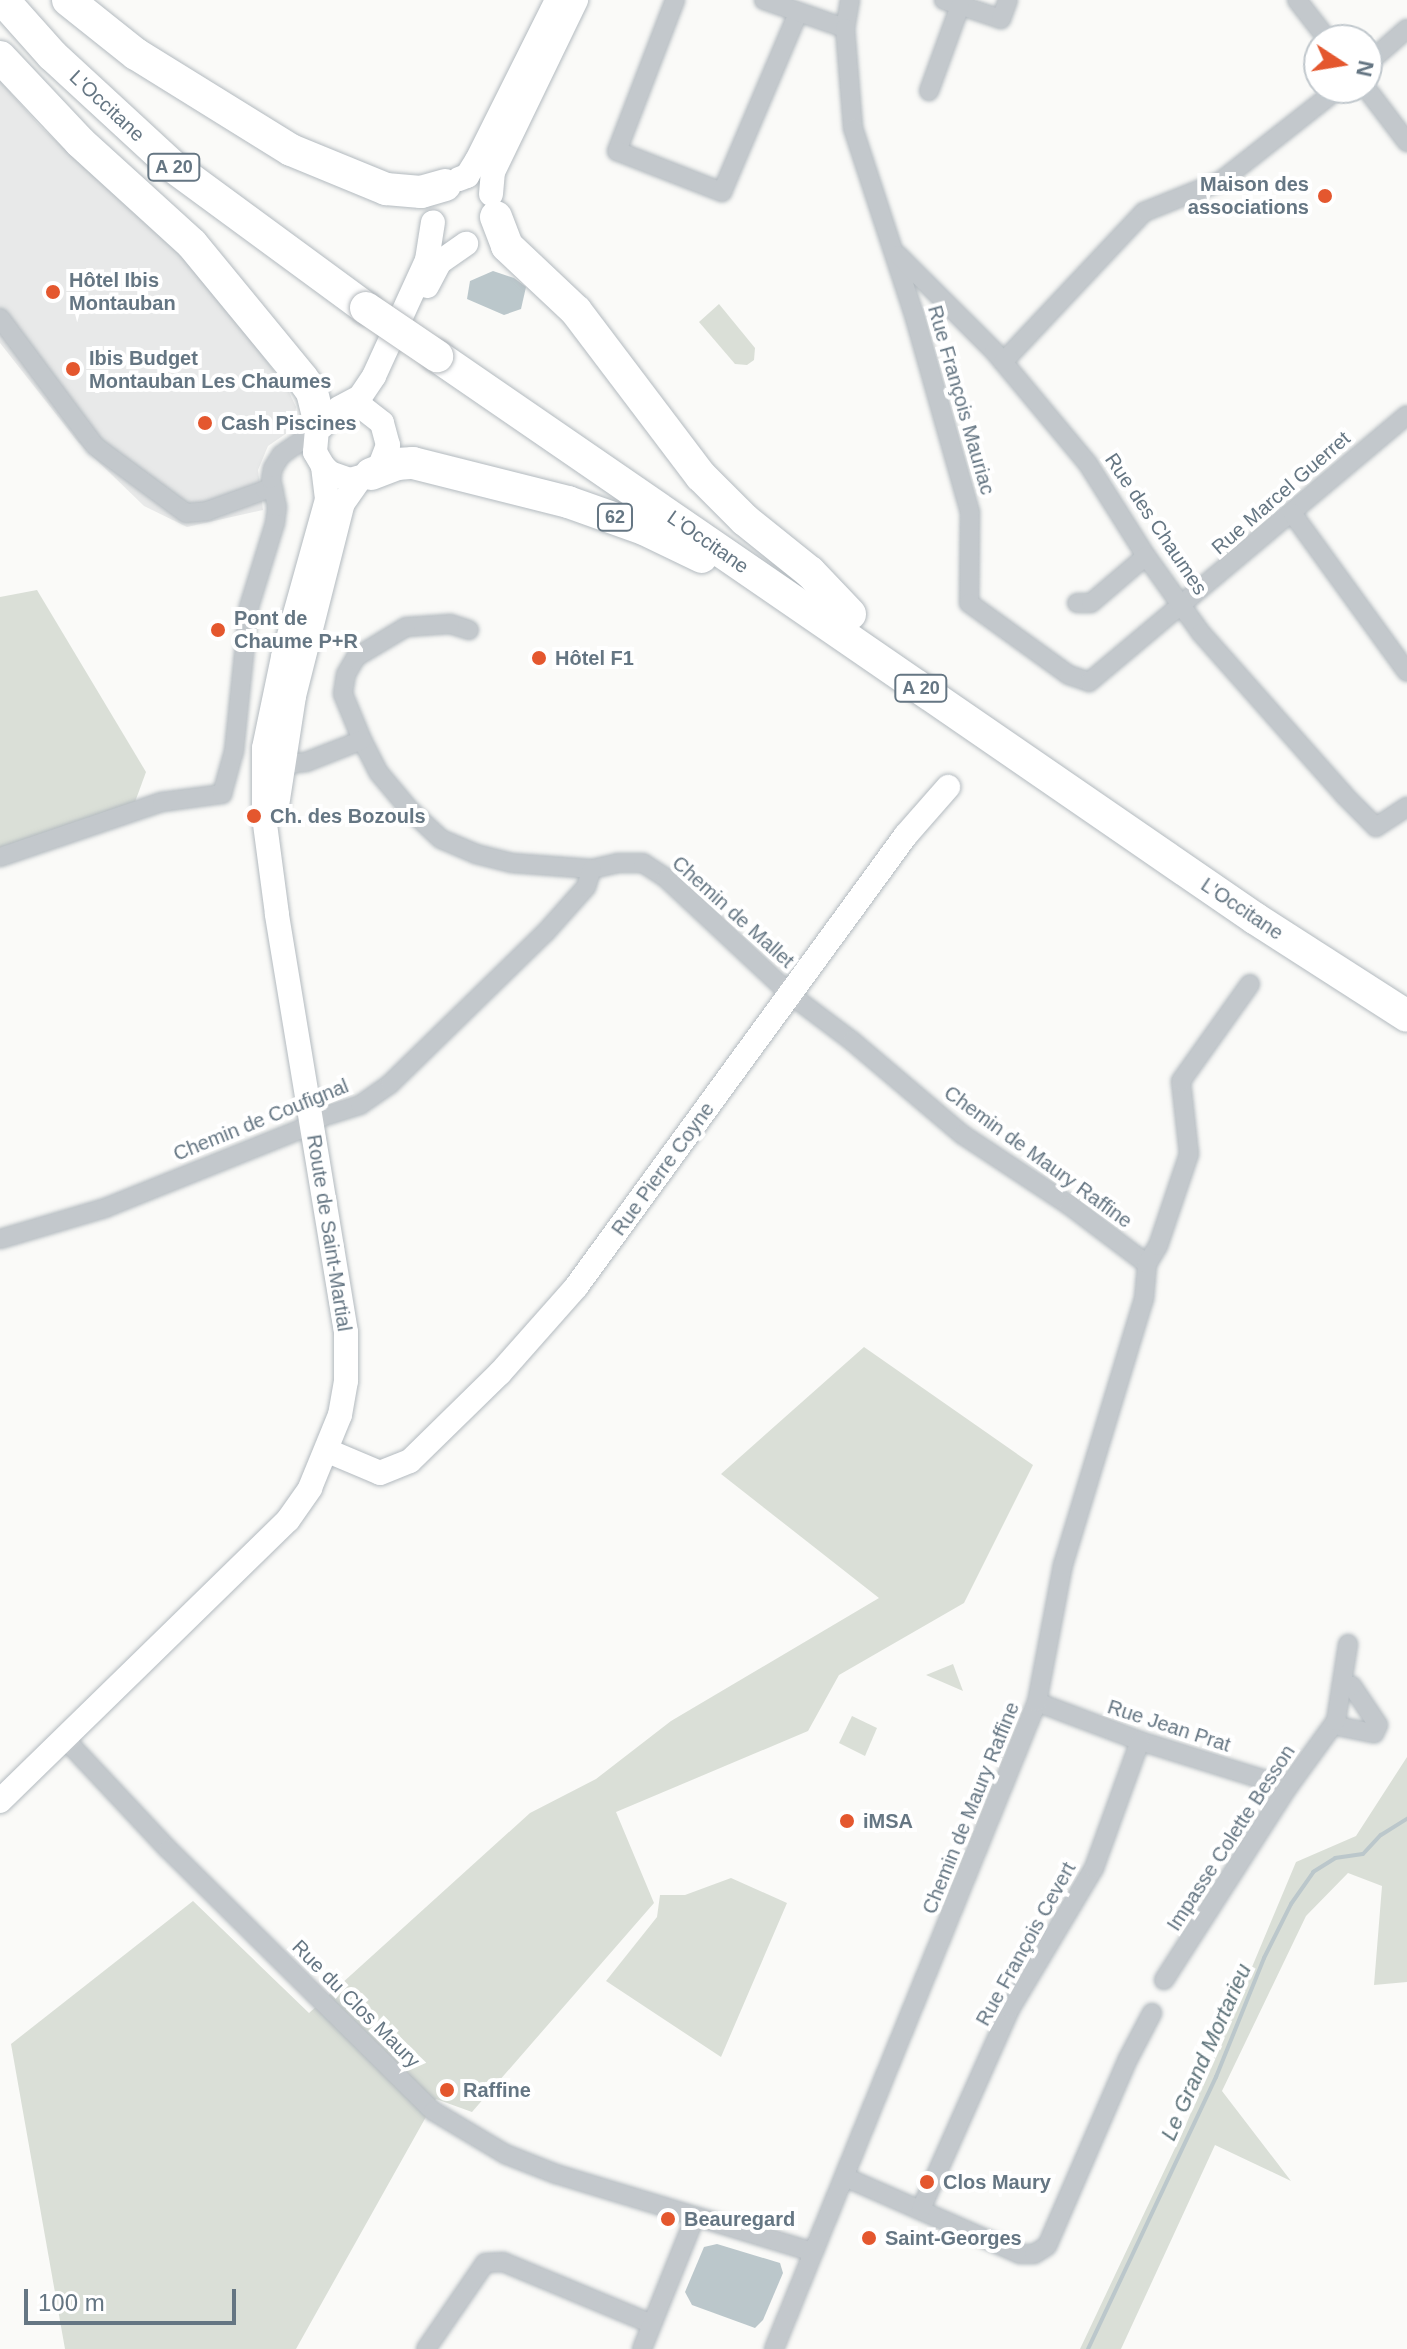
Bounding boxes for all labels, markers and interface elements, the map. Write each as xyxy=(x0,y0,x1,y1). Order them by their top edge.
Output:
north arrow xyxy=(1303,24,1383,104)
text: N xyxy=(1351,58,1379,79)
street label: L'Occitane xyxy=(64,65,150,147)
road number: A 20 xyxy=(146,153,202,181)
place label: Maison des associations xyxy=(1188,172,1309,219)
marker: Maison des associations xyxy=(1316,187,1334,205)
place label: Hôtel Ibis Montauban xyxy=(69,268,176,315)
marker: Hôtel Ibis Montauban xyxy=(44,283,62,301)
street label: Rue François Mauriac xyxy=(923,303,999,497)
place label: Ibis Budget Montauban Les Chaumes xyxy=(89,346,331,393)
marker: Ibis Budget Montauban Les Chaumes xyxy=(64,360,82,378)
place label: Cash Piscines xyxy=(221,411,357,435)
marker: Cash Piscines xyxy=(196,414,214,432)
street label: Rue Marcel Guerret xyxy=(1207,426,1355,560)
street label: Rue des Chaumes xyxy=(1100,449,1212,599)
road number: 62 xyxy=(595,503,635,531)
street label: L'Occitane xyxy=(663,505,753,579)
place label: Pont de Chaume P+R xyxy=(234,606,358,653)
marker: Pont de Chaume P+R xyxy=(209,621,227,639)
place label: Hôtel F1 xyxy=(555,646,634,670)
marker: Hôtel F1 xyxy=(530,649,548,667)
road number: A 20 xyxy=(893,674,949,702)
place label: Ch. des Bozouls xyxy=(270,804,426,828)
marker: Ch. des Bozouls xyxy=(245,807,263,825)
street label: Chemin de Mallet xyxy=(667,851,799,973)
street label: L'Occitane xyxy=(1196,873,1288,945)
street label: Chemin de Coufignal xyxy=(170,1074,352,1166)
street label: Chemin de Maury Raffine xyxy=(939,1081,1137,1233)
street label: Rue Pierre Coyne xyxy=(607,1098,719,1240)
street label: Route de Saint-Martial xyxy=(302,1133,356,1333)
street label: Rue Jean Prat xyxy=(1104,1695,1234,1757)
street label: Chemin de Maury Raffine xyxy=(917,1699,1025,1917)
street label: Impasse Colette Besson xyxy=(1162,1741,1300,1935)
place label: iMSA xyxy=(863,1809,913,1833)
marker: iMSA xyxy=(838,1812,856,1830)
street label: Rue François Cevert xyxy=(971,1858,1081,2030)
street label: Rue du Clos Maury xyxy=(287,1935,425,2073)
water label: Le Grand Mortarieu xyxy=(1155,1959,1257,2145)
place label: Raffine xyxy=(463,2078,531,2102)
marker: Raffine xyxy=(438,2081,456,2099)
place label: Clos Maury xyxy=(943,2170,1051,2194)
marker: Clos Maury xyxy=(918,2173,936,2191)
place label: Beauregard xyxy=(684,2207,795,2231)
marker: Beauregard xyxy=(659,2210,677,2228)
place label: Saint-Georges xyxy=(885,2226,1022,2250)
marker: Saint-Georges xyxy=(860,2229,878,2247)
scale bar xyxy=(28,2273,240,2323)
text: 100 m xyxy=(38,2289,105,2316)

